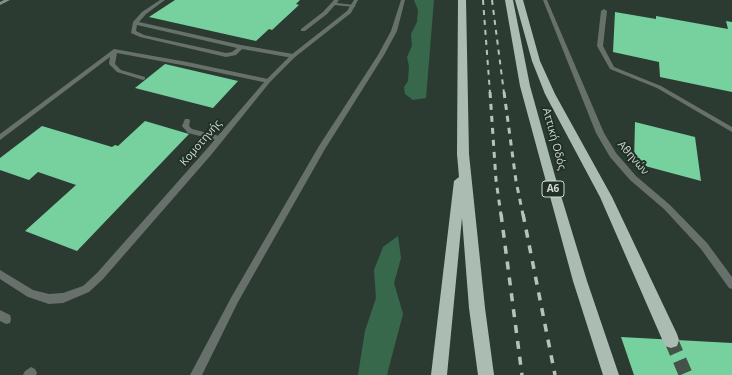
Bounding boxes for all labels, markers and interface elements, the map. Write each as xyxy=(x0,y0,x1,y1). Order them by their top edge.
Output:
street label: Αττική Οδός xyxy=(539,107,569,171)
street label: Κομοτηνής xyxy=(177,117,225,169)
street label: Αθηνών xyxy=(615,138,651,178)
road number: Α6 xyxy=(542,181,564,197)

